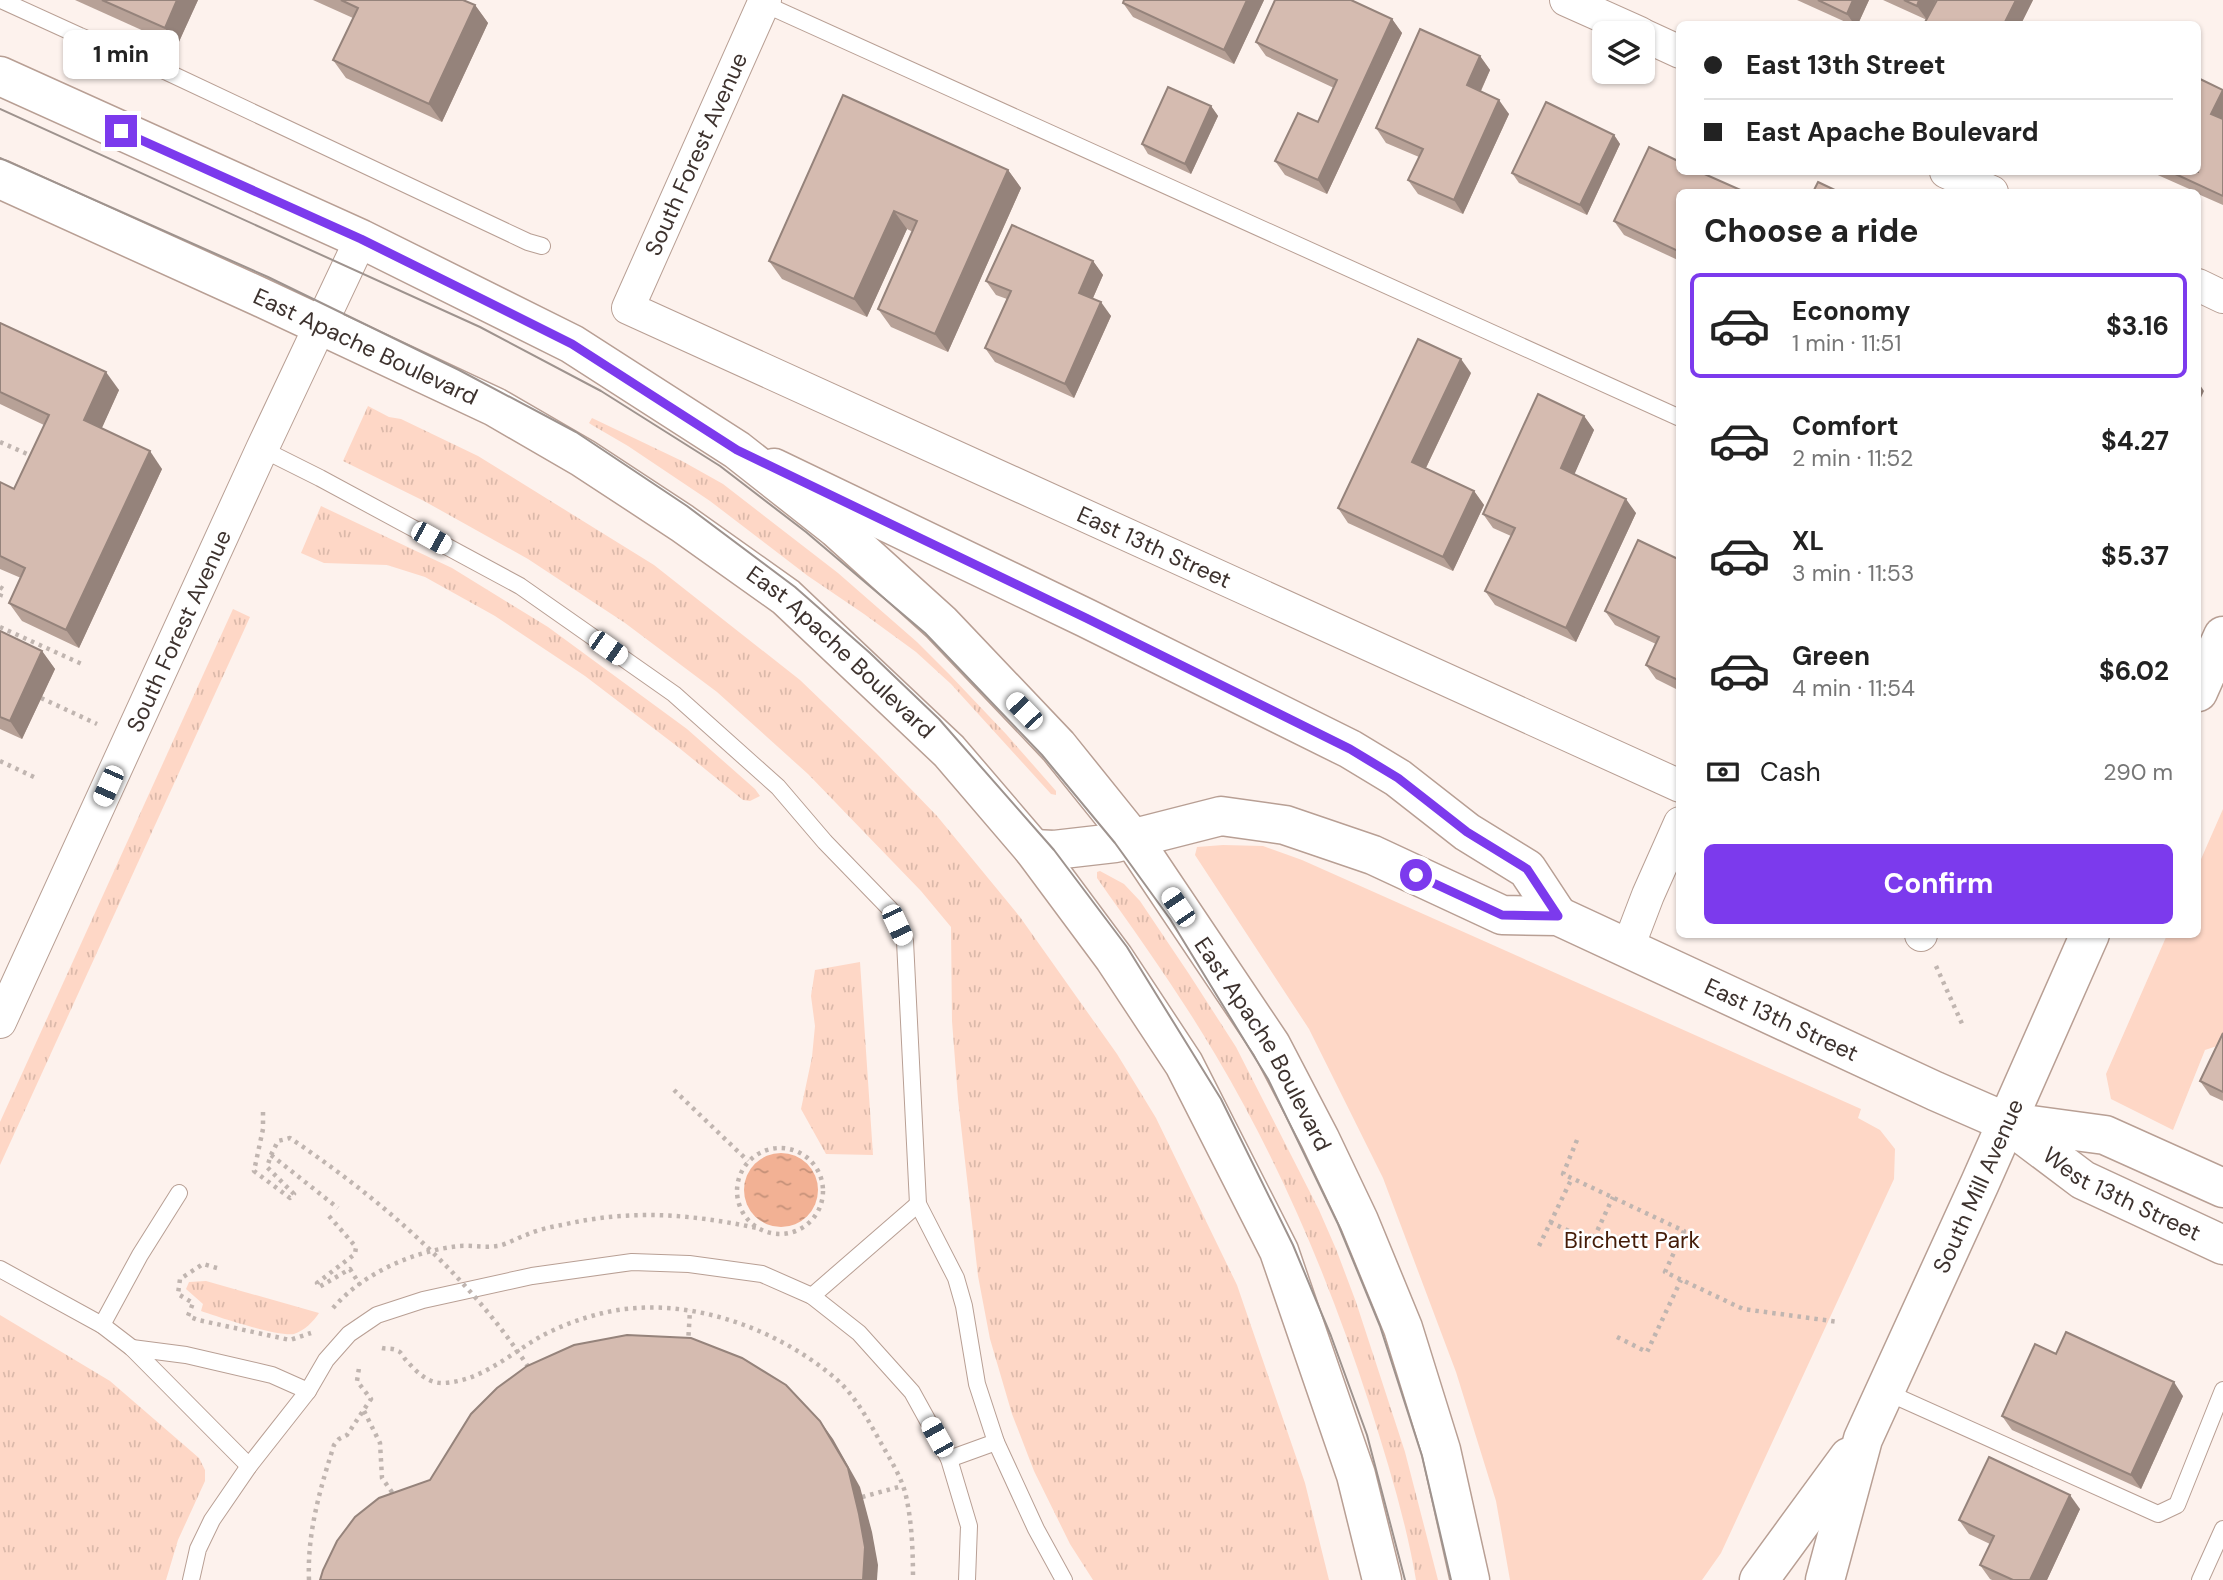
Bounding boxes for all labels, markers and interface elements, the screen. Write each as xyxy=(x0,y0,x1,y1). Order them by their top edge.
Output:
map controls xyxy=(1592,21,1655,84)
button: layers xyxy=(1592,21,1655,84)
callout: 1 min xyxy=(63,30,179,78)
text: 1 min xyxy=(93,39,149,69)
street label: South Forest Avenue xyxy=(638,48,754,260)
text: East 13th Street xyxy=(1746,48,1946,82)
route end xyxy=(105,115,137,147)
text: East Apache Boulevard xyxy=(1746,115,2039,149)
text: Choose a ride xyxy=(1704,210,1919,252)
street label: East Apache Boulevard xyxy=(248,281,483,412)
icon: car xyxy=(1708,294,1771,357)
text: Economy xyxy=(1792,294,1910,328)
text: $3.16 xyxy=(2106,309,2169,343)
text: 1 min · 11:51 xyxy=(1792,328,1902,358)
icon: car xyxy=(1708,409,1771,472)
text: Comfort xyxy=(1792,409,1898,443)
text: $4.27 xyxy=(2101,424,2169,458)
text: 2 min · 11:52 xyxy=(1792,443,1913,473)
street label: East 13th Street xyxy=(1072,499,1236,595)
car xyxy=(408,519,455,557)
icon: car xyxy=(1708,524,1771,587)
text: XL xyxy=(1792,524,1824,558)
street label: South Forest Avenue xyxy=(120,525,238,737)
text: $5.37 xyxy=(2101,539,2169,573)
text: 3 min · 11:53 xyxy=(1792,558,1914,588)
street label: East Apache Boulevard xyxy=(741,559,941,745)
car xyxy=(585,627,632,669)
icon: car xyxy=(1708,639,1771,702)
text: Green xyxy=(1792,639,1870,673)
text: $6.02 xyxy=(2099,654,2169,688)
text: 4 min · 11:54 xyxy=(1792,673,1915,703)
car xyxy=(1002,689,1047,733)
icon: cash xyxy=(1704,753,1742,791)
text: Cash xyxy=(1760,755,1821,789)
text: 290 m xyxy=(2103,757,2173,787)
car xyxy=(90,763,127,809)
button: Confirm xyxy=(1704,844,2173,924)
route start xyxy=(1400,859,1432,891)
car xyxy=(1158,884,1199,930)
car xyxy=(879,902,916,948)
street label: East Apache Boulevard xyxy=(1188,931,1339,1156)
street label: East 13th Street xyxy=(1700,971,1863,1068)
street label: South Mill Avenue xyxy=(1926,1094,2030,1278)
street label: West 13th Street xyxy=(2037,1140,2206,1248)
park label: Birchett Park xyxy=(1564,1225,1700,1255)
car xyxy=(918,1414,957,1460)

